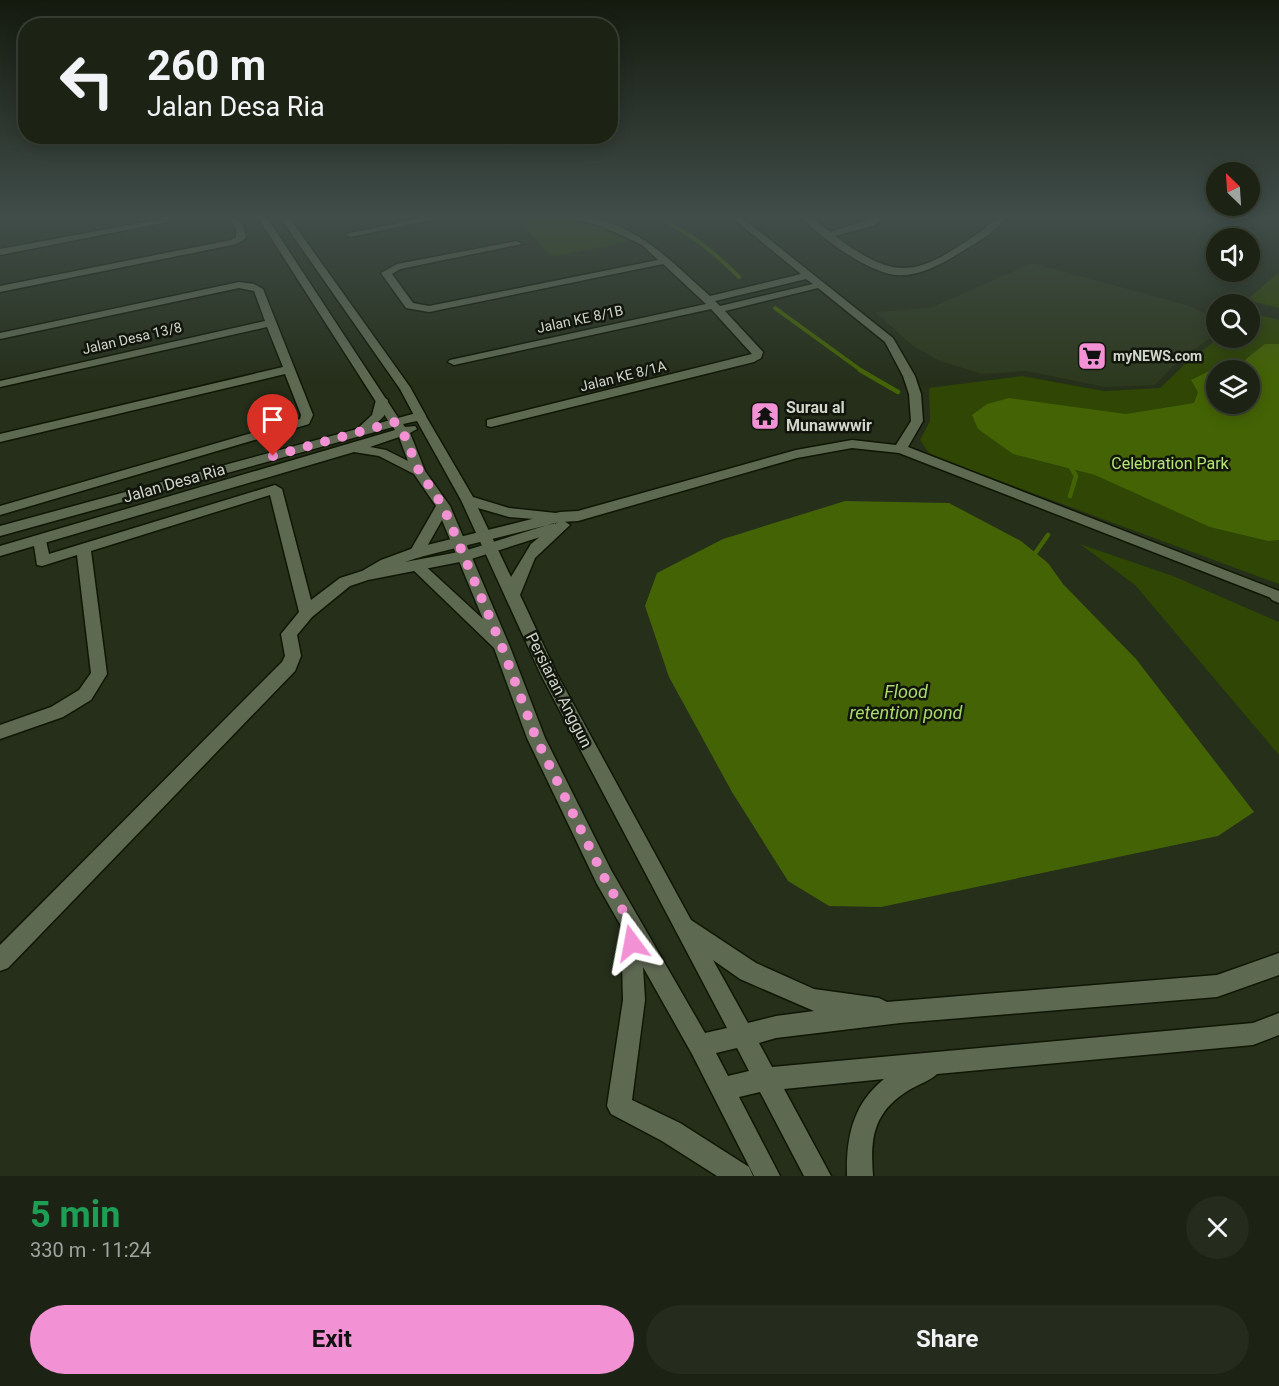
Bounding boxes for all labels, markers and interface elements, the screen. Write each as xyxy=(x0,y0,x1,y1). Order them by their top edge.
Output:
text: 260 m xyxy=(147,41,266,90)
icon: left xyxy=(48,42,126,120)
text: Jalan Desa Ria xyxy=(147,91,325,123)
north arrow xyxy=(1206,162,1260,216)
map controls xyxy=(1206,162,1260,414)
button: sound xyxy=(1206,228,1260,282)
button: search xyxy=(1206,294,1260,348)
street label: Jalan KE 8/1B xyxy=(535,302,625,336)
street label: Jalan Desa 13/8 xyxy=(81,319,184,357)
supermarket icon: myNEWS.com xyxy=(1076,340,1108,372)
place label: myNEWS.com xyxy=(1113,348,1202,364)
street label: Jalan KE 8/1A xyxy=(578,358,668,394)
button: layers xyxy=(1206,360,1260,414)
pin xyxy=(247,394,298,456)
place label: Surau al Munawwwir xyxy=(786,398,872,435)
temple icon: Surau al Munawwwir xyxy=(749,400,781,432)
icon: arrive xyxy=(256,403,289,436)
park label: Celebration Park xyxy=(1111,454,1230,473)
street label: Jalan Desa Ria xyxy=(121,459,227,507)
street label: Persiaran Anggun xyxy=(522,629,596,751)
water label: Flood retention pond xyxy=(850,681,964,723)
position arrow xyxy=(600,911,664,975)
text: 5 min xyxy=(30,1194,121,1236)
button: close xyxy=(1186,1196,1249,1259)
text: 330 m · 11:24 xyxy=(30,1238,151,1262)
button: Exit xyxy=(30,1305,634,1374)
button: Share xyxy=(646,1305,1249,1374)

